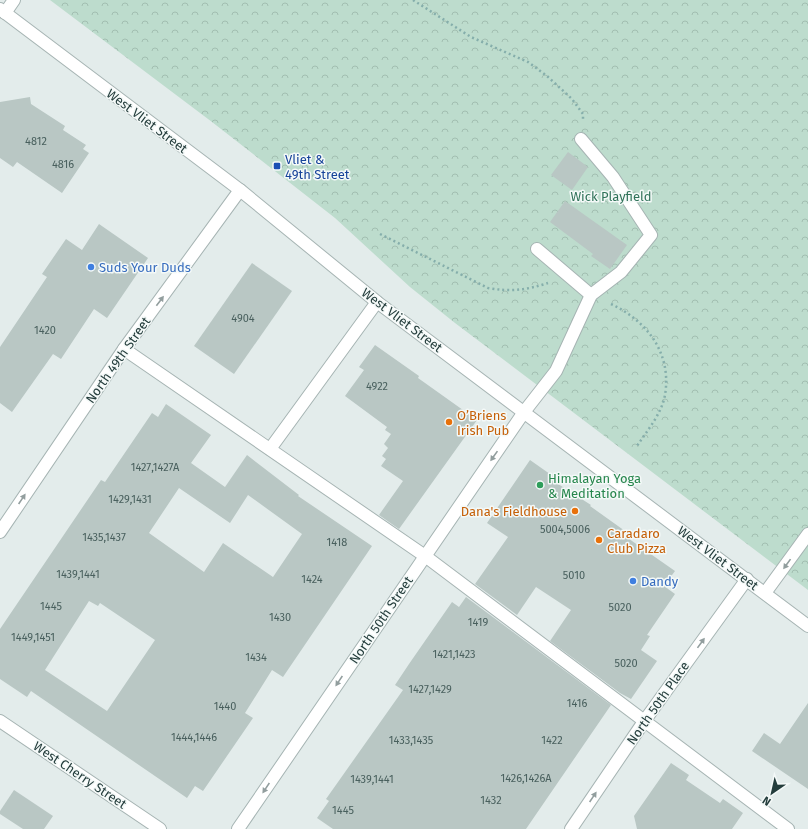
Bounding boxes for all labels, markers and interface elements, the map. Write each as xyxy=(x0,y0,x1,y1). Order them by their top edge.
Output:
street label: West Vliet Street xyxy=(104,86,191,156)
house number: 4812 xyxy=(25,135,47,148)
place label: Vliet & 49th Street xyxy=(285,152,350,182)
house number: 4816 xyxy=(52,158,74,171)
marker: Vliet & 49th Street xyxy=(272,161,282,171)
park label: Wick Playfield xyxy=(570,189,652,204)
place label: Suds Your Duds xyxy=(99,260,191,275)
marker: Suds Your Duds xyxy=(86,262,96,272)
street label: West Vliet Street xyxy=(359,285,446,355)
one-way arrow xyxy=(156,295,164,306)
house number: 4904 xyxy=(231,312,255,325)
street label: North 49th Street xyxy=(83,314,153,406)
house number: 1420 xyxy=(34,324,56,337)
house number: 4922 xyxy=(366,380,388,393)
place label: O’Briens Irish Pub xyxy=(457,408,509,438)
marker: O’Briens Irish Pub xyxy=(444,417,454,427)
one-way arrow xyxy=(490,450,498,461)
house number: 1427,1427A xyxy=(131,461,180,474)
place label: Himalayan Yoga & Meditation xyxy=(548,471,641,501)
marker: Himalayan Yoga & Meditation xyxy=(535,480,545,490)
house number: 1429,1431 xyxy=(108,493,152,506)
one-way arrow xyxy=(18,494,26,504)
place label: Dana's Fieldhouse xyxy=(461,504,567,519)
marker: Dana's Fieldhouse xyxy=(570,506,580,516)
house number: 5004,5006 xyxy=(540,523,590,536)
street label: West Vliet Street xyxy=(675,523,762,593)
place label: Caradaro Club Pizza xyxy=(607,526,666,556)
house number: 1435,1437 xyxy=(82,531,126,544)
marker: Caradaro Club Pizza xyxy=(594,535,604,545)
house number: 1418 xyxy=(327,536,347,549)
one-way arrow xyxy=(783,558,791,569)
house number: 1439,1441 xyxy=(56,568,100,581)
house number: 5010 xyxy=(563,569,585,582)
house number: 1424 xyxy=(301,573,323,586)
street label: North 50th Street xyxy=(346,573,416,666)
place label: Dandy xyxy=(641,574,679,589)
marker: Dandy xyxy=(628,576,638,586)
house number: 1445 xyxy=(40,600,62,613)
house number: 5020 xyxy=(608,601,632,614)
house number: 1430 xyxy=(269,611,291,624)
house number: 1419 xyxy=(468,616,488,629)
house number: 1449,1451 xyxy=(11,631,55,644)
one-way arrow xyxy=(697,638,705,649)
house number: 1421,1423 xyxy=(432,648,476,661)
house number: 1434 xyxy=(245,651,267,664)
house number: 5020 xyxy=(614,657,638,670)
street label: North 50th Place xyxy=(624,659,692,747)
one-way arrow xyxy=(336,675,343,686)
house number: 1427,1429 xyxy=(408,683,452,696)
house number: 1416 xyxy=(567,697,587,710)
house number: 1440 xyxy=(214,700,236,713)
house number: 1444,1446 xyxy=(171,731,217,744)
house number: 1433,1435 xyxy=(389,734,434,747)
house number: 1422 xyxy=(541,734,563,747)
street label: West Cherry Street xyxy=(31,738,130,812)
house number: 1426,1426A xyxy=(500,772,552,785)
house number: 1439,1441 xyxy=(350,773,394,786)
north arrow xyxy=(752,773,792,813)
one-way arrow xyxy=(262,783,270,793)
one-way arrow xyxy=(589,792,597,802)
text: N xyxy=(760,793,773,808)
house number: 1432 xyxy=(480,794,502,807)
house number: 1445 xyxy=(332,804,354,817)

